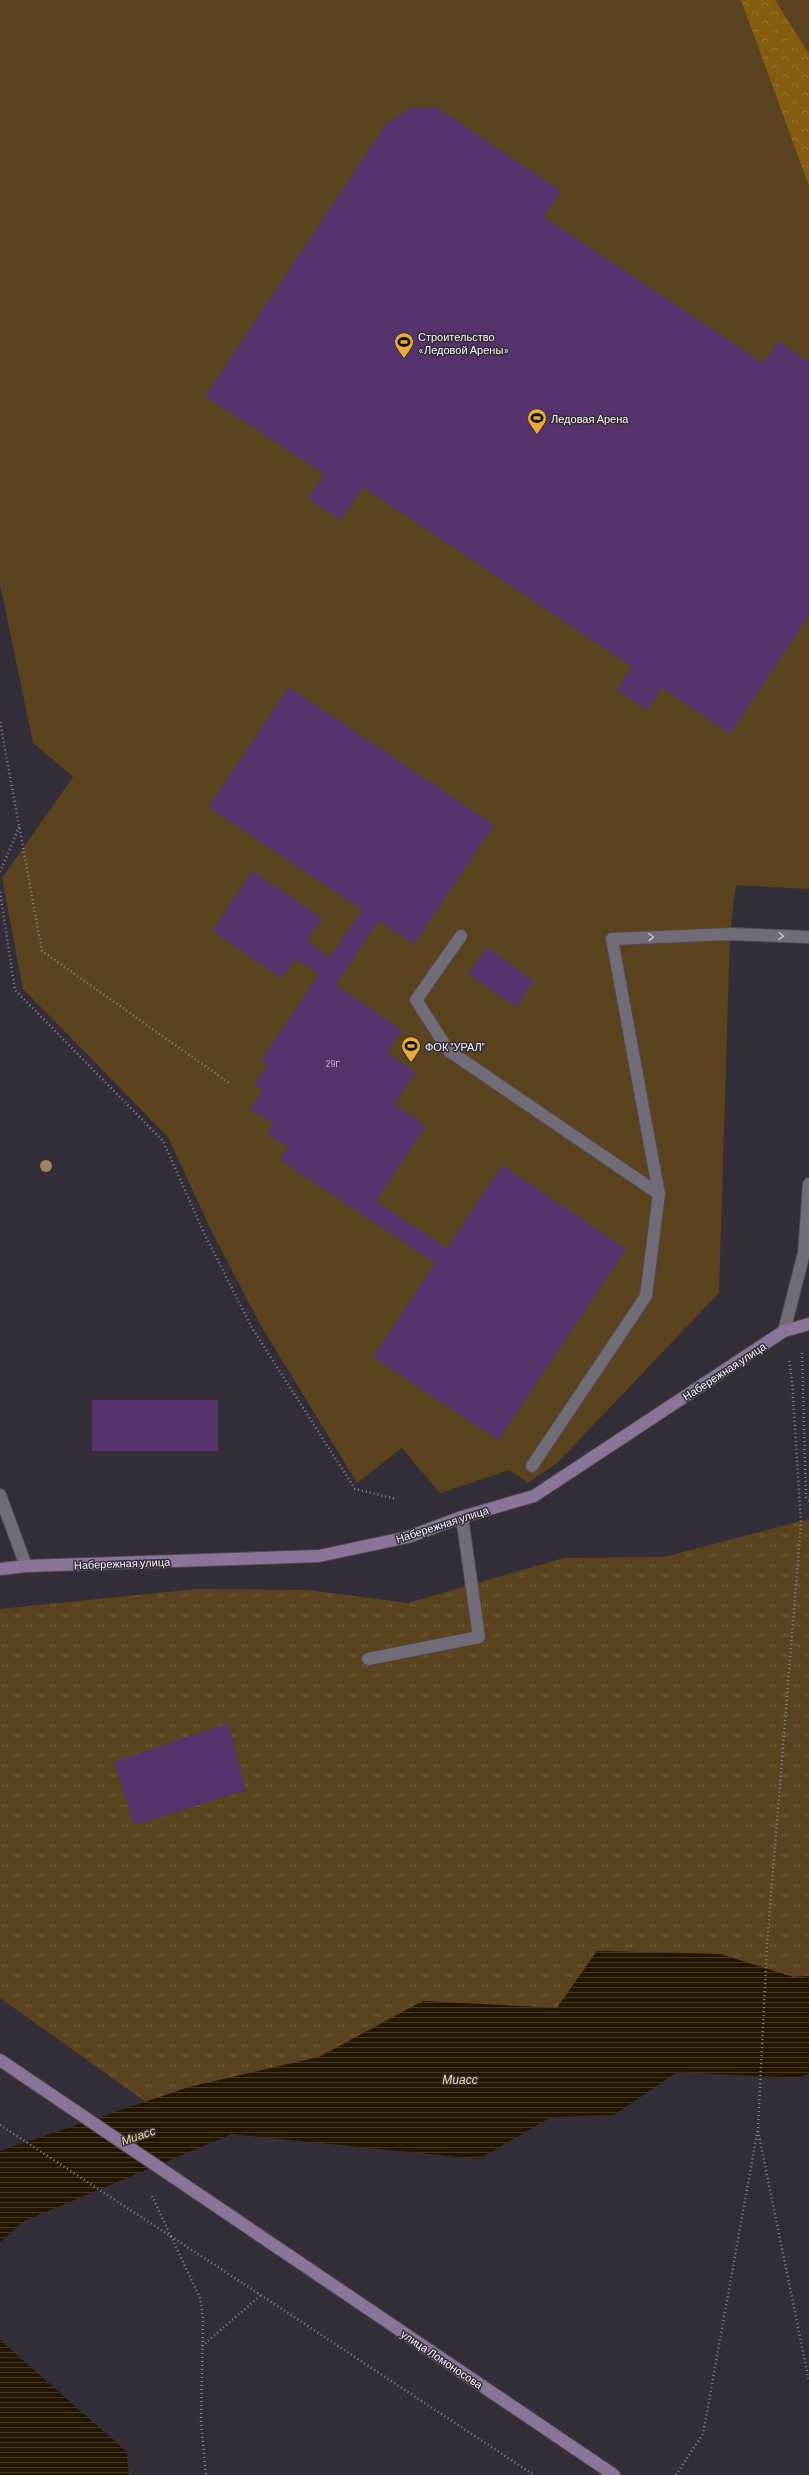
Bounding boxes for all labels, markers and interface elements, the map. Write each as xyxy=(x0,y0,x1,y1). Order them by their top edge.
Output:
place label: Строительство «Ледовой Арены» xyxy=(418,330,509,356)
sports icon: Строительство «Ледовой Арены» xyxy=(393,331,415,359)
sports icon: Ледовая Арена xyxy=(526,407,548,435)
place label: Ледовая Арена xyxy=(551,412,629,425)
one-way arrow xyxy=(778,932,784,940)
one-way arrow xyxy=(648,933,654,941)
sports icon: ФОК "УРАЛ" xyxy=(400,1035,422,1063)
place label: ФОК "УРАЛ" xyxy=(425,1040,485,1053)
house number: 29Г xyxy=(326,1058,340,1069)
street label: Набережная улица xyxy=(680,1339,769,1403)
street label: Набережная улица xyxy=(394,1503,491,1545)
street label: Набережная улица xyxy=(74,1555,171,1571)
water label: Миасс xyxy=(442,2072,478,2086)
water label: Миасс xyxy=(119,2123,157,2147)
street label: улица Ломоносова xyxy=(399,2327,486,2392)

